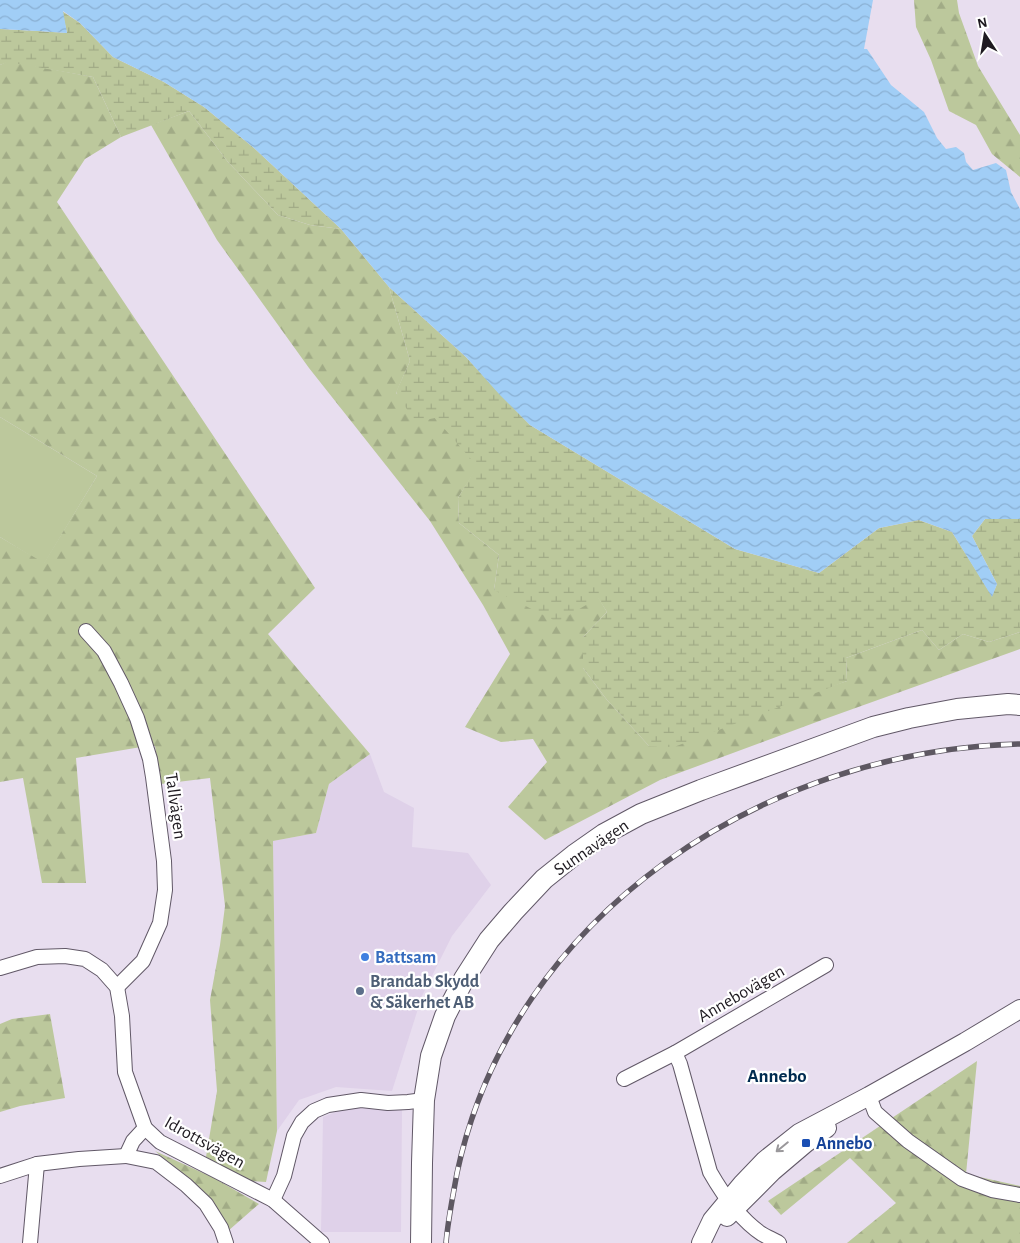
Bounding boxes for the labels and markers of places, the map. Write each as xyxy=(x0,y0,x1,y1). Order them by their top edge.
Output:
place label: Battsam xyxy=(375,949,436,967)
marker: Battsam xyxy=(359,951,371,963)
place label: Brandab Skydd & Säkerhet AB xyxy=(370,973,480,1012)
marker: Brandab Skydd & Säkerhet AB xyxy=(354,985,366,997)
place label: Annebo xyxy=(816,1135,872,1153)
marker: Annebo xyxy=(800,1137,812,1149)

